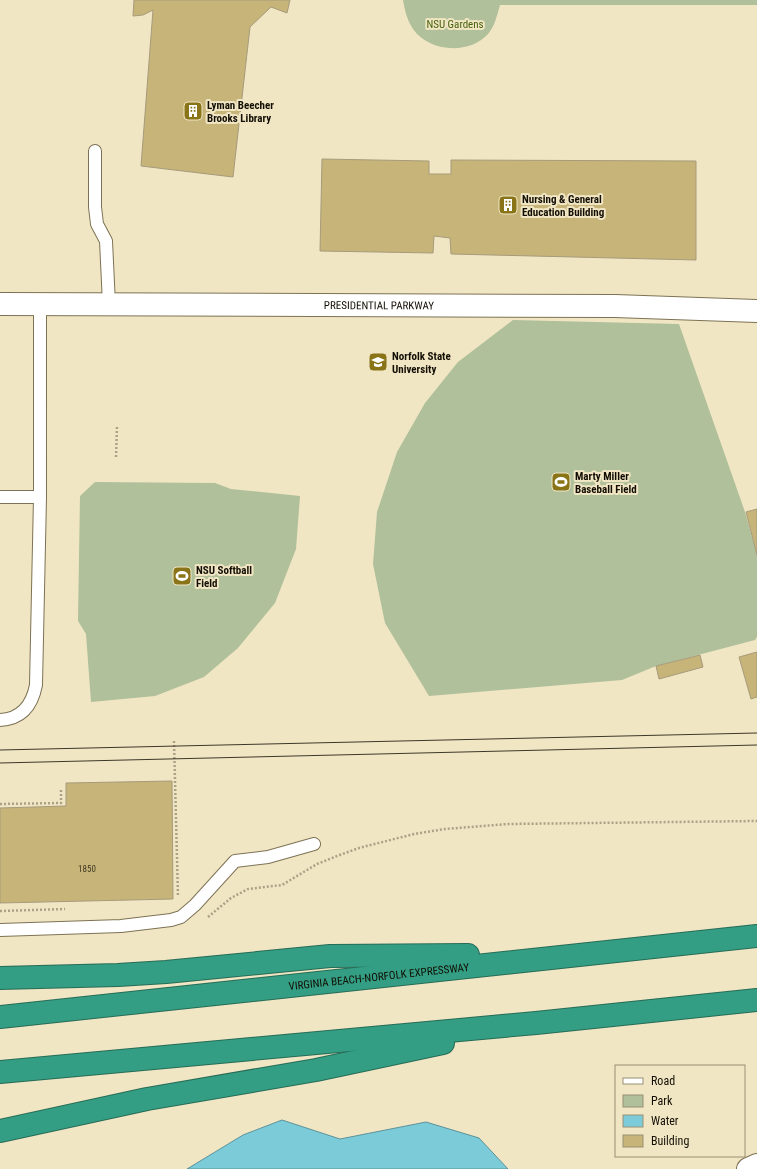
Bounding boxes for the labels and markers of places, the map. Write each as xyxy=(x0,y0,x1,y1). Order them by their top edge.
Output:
place label: Lyman Beecher Brooks Library xyxy=(207,99,274,125)
building icon: Lyman Beecher Brooks Library xyxy=(182,100,204,122)
place label: Nursing & General Education Building xyxy=(522,193,604,219)
building icon: Nursing & General Education Building xyxy=(497,194,519,216)
place label: Norfolk State University xyxy=(392,350,451,376)
school or university icon: Norfolk State University xyxy=(367,351,389,373)
place label: Marty Miller Baseball Field xyxy=(575,470,637,496)
sports icon: Marty Miller Baseball Field xyxy=(550,471,572,493)
place label: NSU Softball Field xyxy=(196,564,252,590)
sports icon: NSU Softball Field xyxy=(171,565,193,587)

